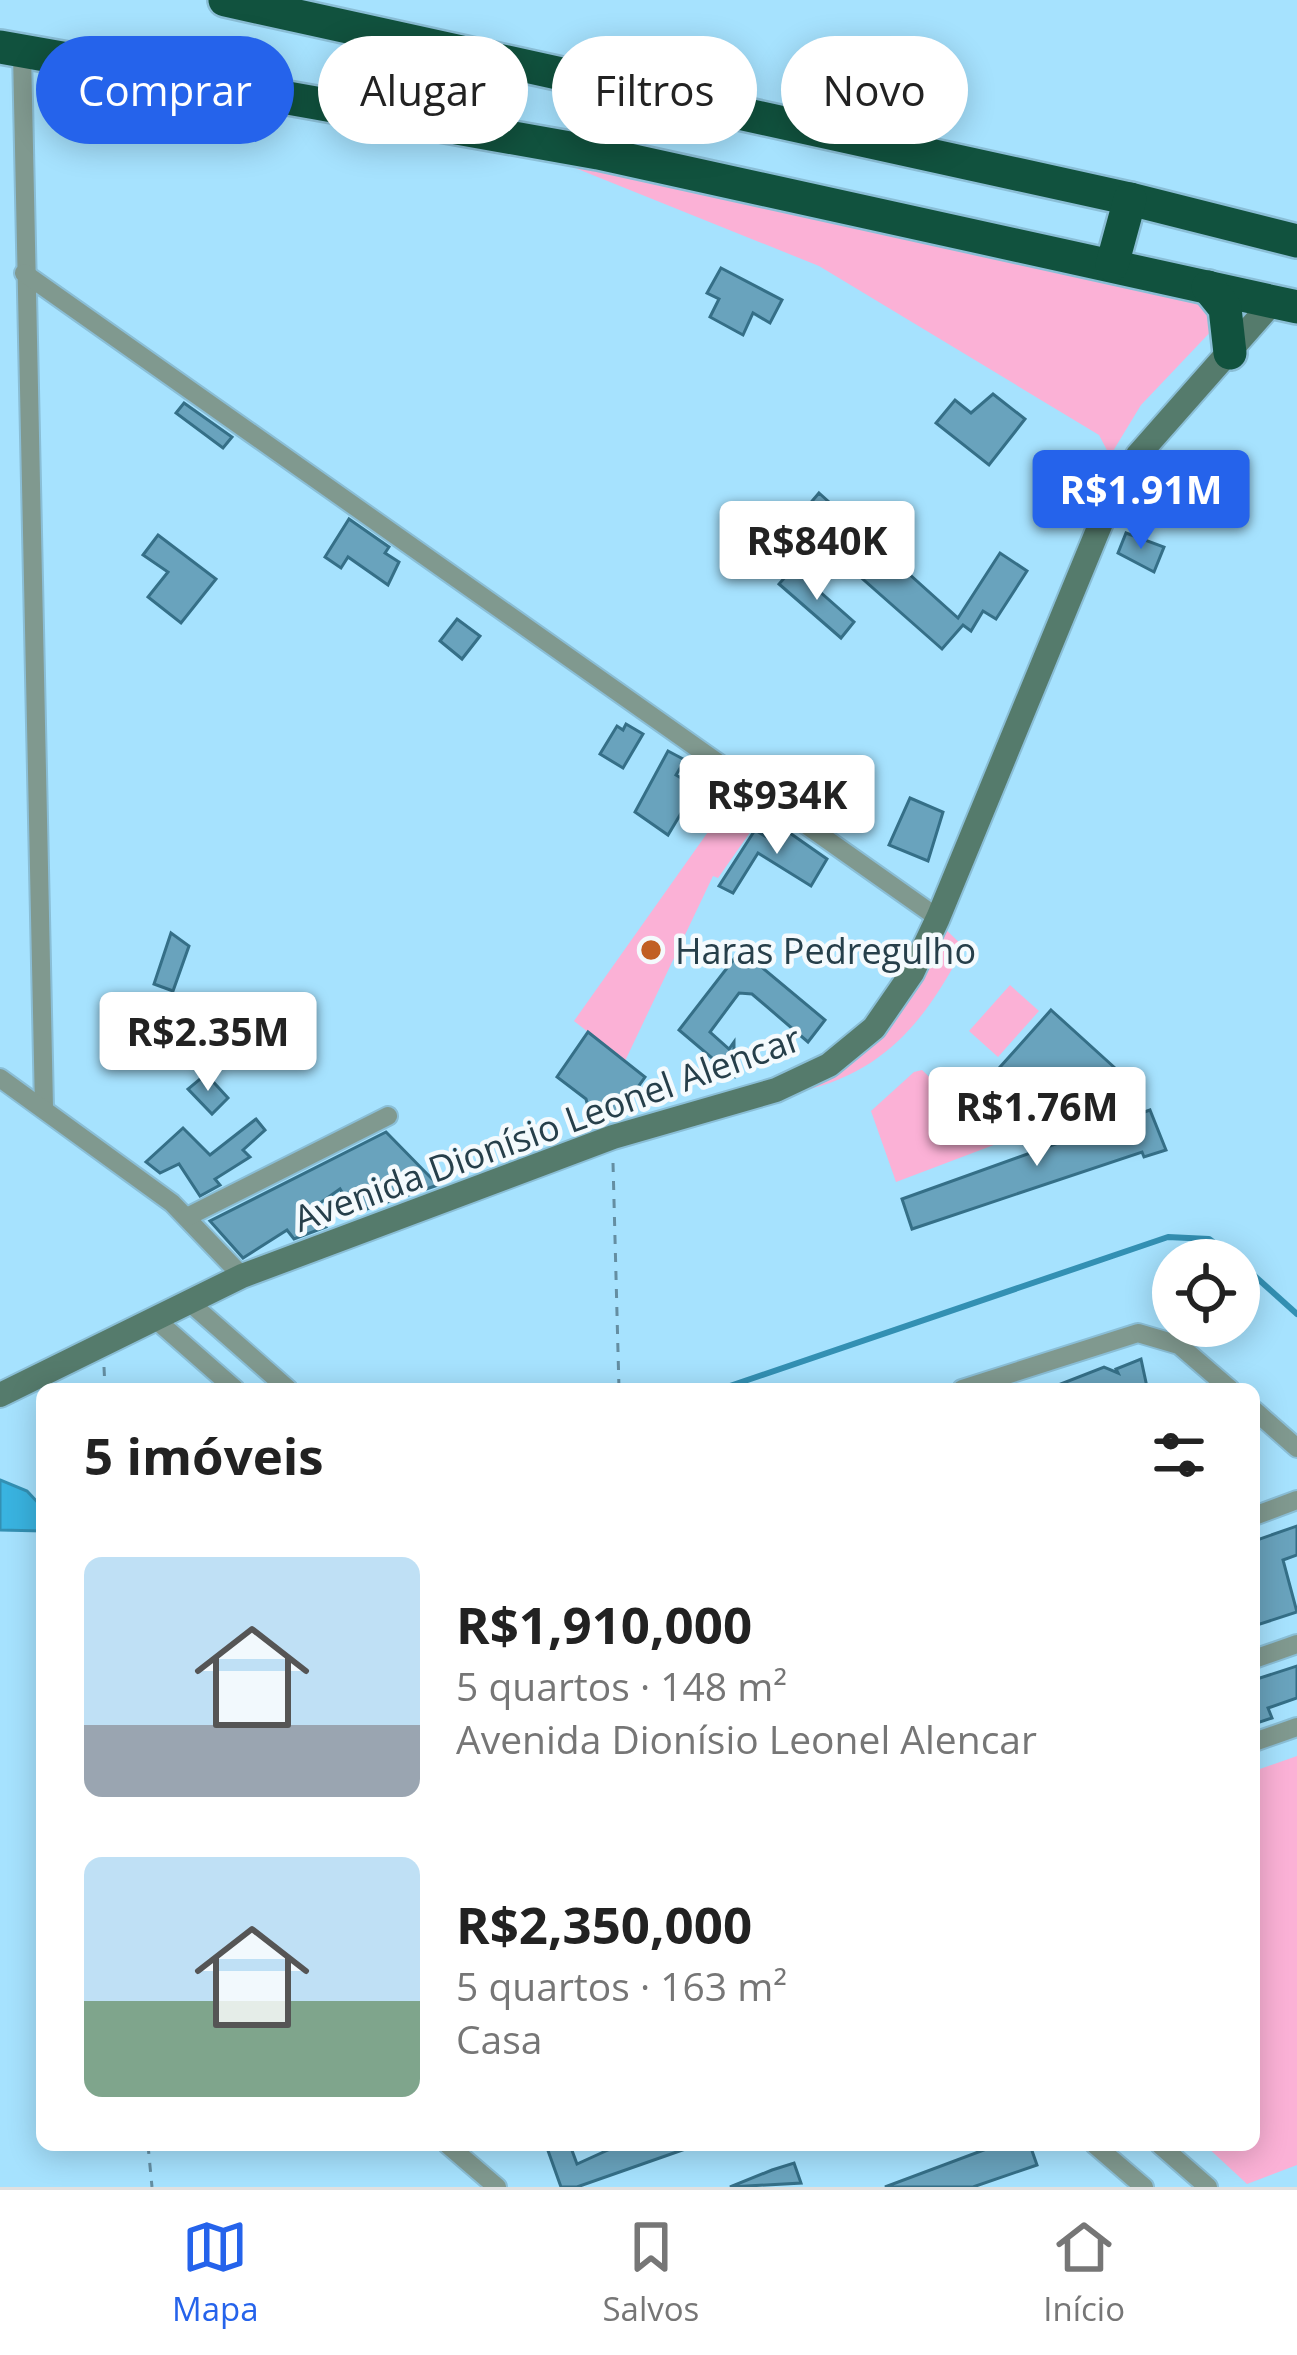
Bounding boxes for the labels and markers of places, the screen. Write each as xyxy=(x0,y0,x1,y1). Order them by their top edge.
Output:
pin: R$1.91M xyxy=(1030,450,1252,552)
pin: R$840K xyxy=(719,501,915,603)
pin: R$934K xyxy=(679,755,875,857)
place label: Haras Pedregulho xyxy=(675,926,976,975)
marker: Haras Pedregulho xyxy=(638,937,664,963)
pin: R$2.35M xyxy=(97,992,319,1094)
pin: R$1.76M xyxy=(926,1067,1148,1169)

